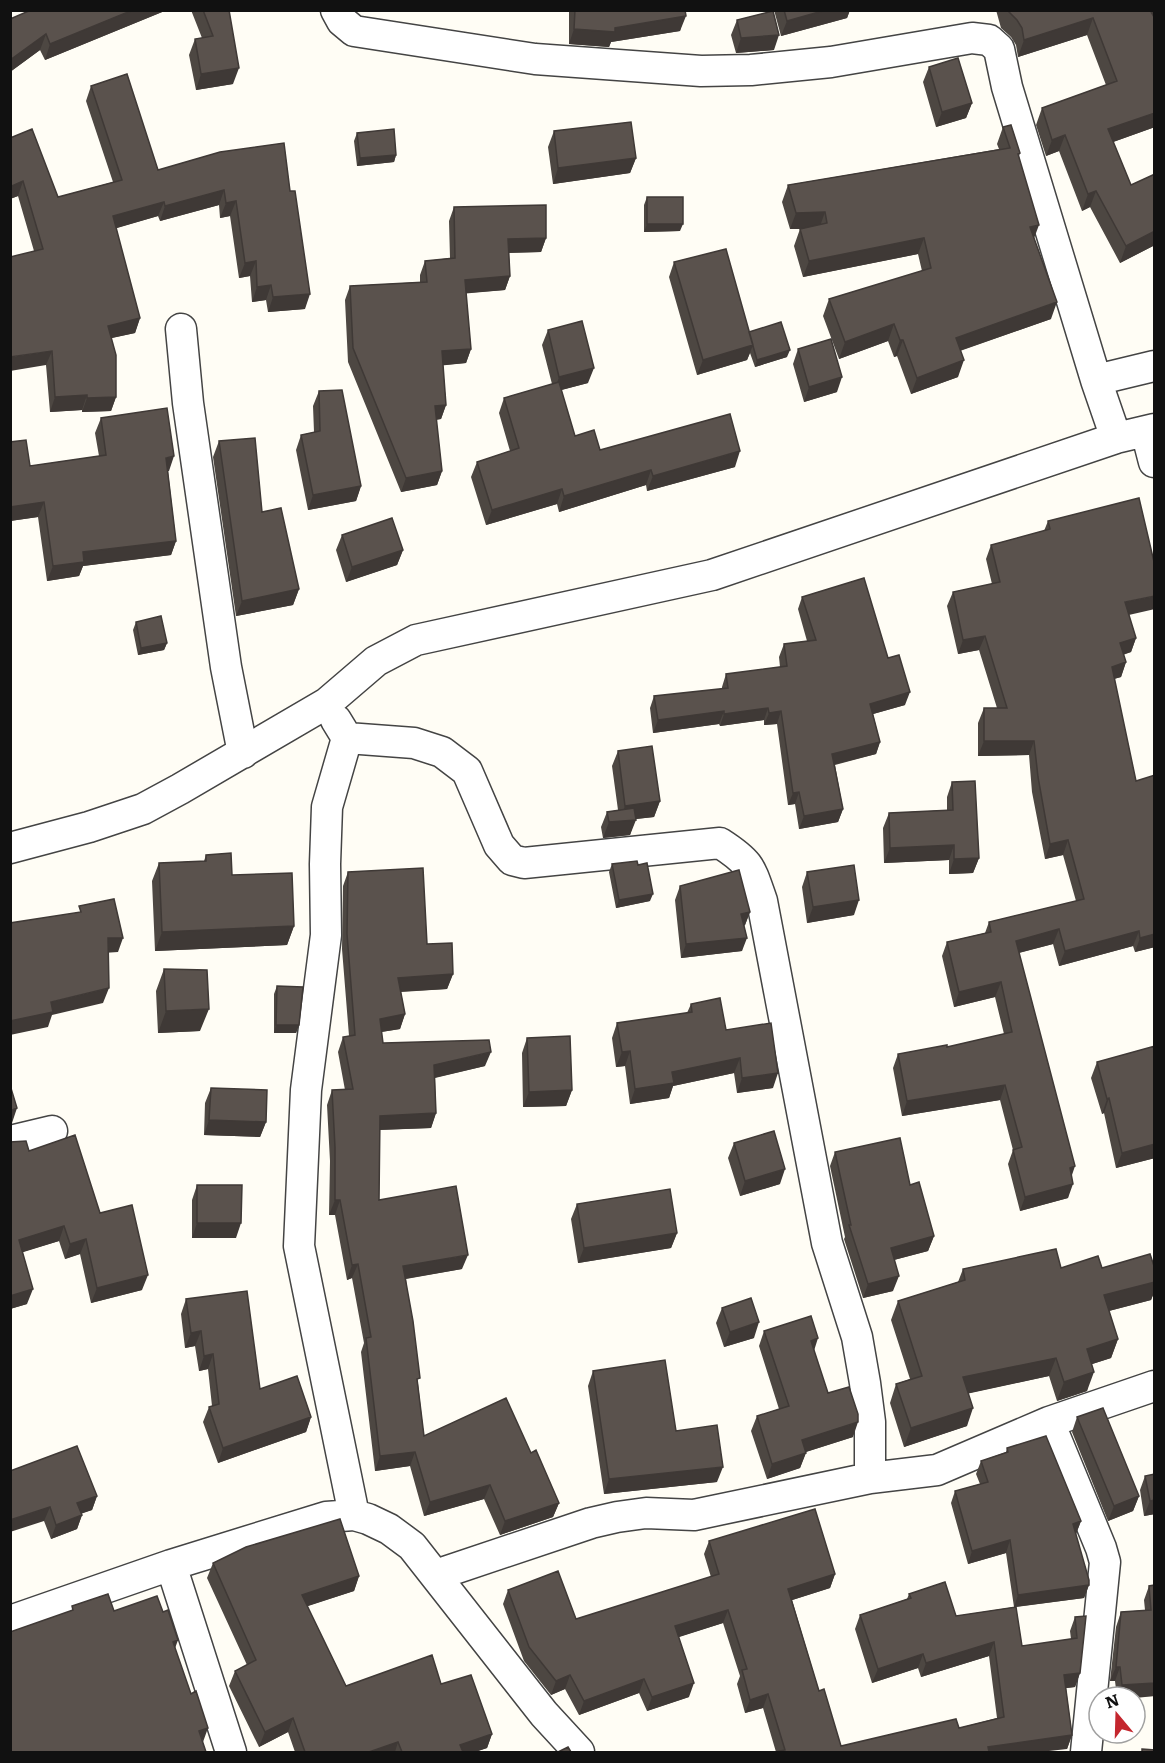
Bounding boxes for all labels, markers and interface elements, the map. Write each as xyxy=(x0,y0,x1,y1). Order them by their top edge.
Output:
north arrow xyxy=(1087,1685,1147,1745)
text: N xyxy=(1102,1686,1122,1713)

